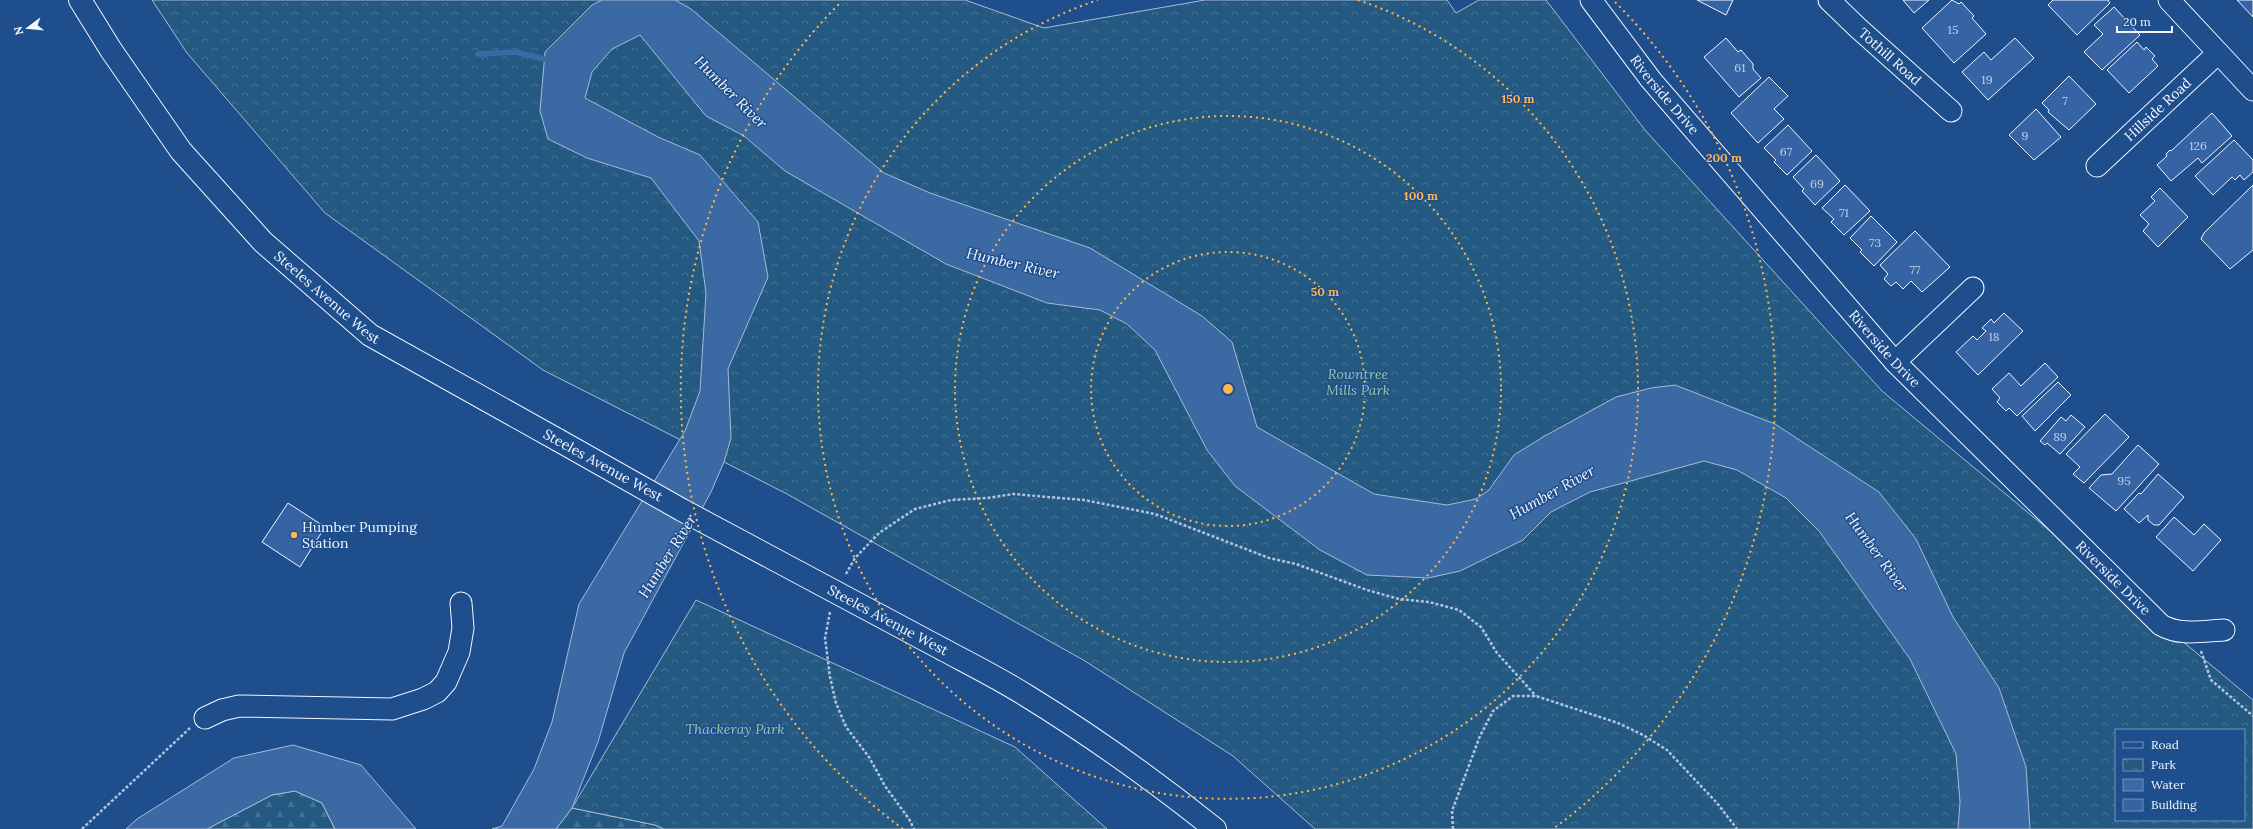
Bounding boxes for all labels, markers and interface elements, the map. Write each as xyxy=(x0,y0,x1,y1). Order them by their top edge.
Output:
north arrow xyxy=(8,8,48,48)
scale bar xyxy=(2117,8,2172,34)
text: 20 m xyxy=(2123,14,2151,29)
house number: 15 xyxy=(1948,22,1958,37)
text: N xyxy=(10,24,26,37)
street label: Tothill Road xyxy=(1855,24,1925,89)
street label: Riverside Drive xyxy=(1626,51,1703,139)
water label: Humber River xyxy=(691,52,771,132)
house number: 61 xyxy=(1734,60,1746,75)
house number: 19 xyxy=(1981,72,1993,87)
street label: Hillside Road xyxy=(2120,74,2195,145)
text: 150 m xyxy=(1501,91,1535,106)
house number: 7 xyxy=(2062,93,2068,108)
house number: 9 xyxy=(2022,128,2029,143)
house number: 126 xyxy=(2189,138,2207,153)
house number: 67 xyxy=(1780,144,1793,159)
text: 200 m xyxy=(1706,150,1742,165)
house number: 69 xyxy=(1810,176,1824,191)
text: 100 m xyxy=(1404,188,1438,203)
house number: 71 xyxy=(1839,205,1849,220)
house number: 73 xyxy=(1869,235,1881,250)
water label: Humber River xyxy=(964,243,1062,283)
street label: Steeles Avenue West xyxy=(270,247,384,348)
house number: 77 xyxy=(1909,262,1921,277)
text: 50 m xyxy=(1311,284,1339,299)
street label: Riverside Drive xyxy=(1845,306,1925,391)
house number: 18 xyxy=(1988,329,2000,344)
park label: Rowntree Mills Park xyxy=(1326,365,1390,399)
centre of rings xyxy=(1221,382,1235,396)
street label: Steeles Avenue West xyxy=(540,425,666,506)
house number: 89 xyxy=(2053,429,2067,444)
water label: Humber River xyxy=(1506,461,1598,523)
house number: 95 xyxy=(2117,473,2131,488)
water label: Humber River xyxy=(1841,508,1913,596)
water label: Humber River xyxy=(634,510,700,601)
place label: Humber Pumping Station xyxy=(302,518,417,552)
marker: Humber Pumping Station xyxy=(289,530,299,540)
street label: Riverside Drive xyxy=(2072,537,2155,619)
street label: Steeles Avenue West xyxy=(825,581,952,660)
park label: Thackeray Park xyxy=(685,720,785,738)
legend xyxy=(2115,729,2245,821)
text: Road xyxy=(2151,737,2179,752)
text: Park xyxy=(2151,757,2177,772)
text: Water xyxy=(2151,777,2186,792)
text: Building xyxy=(2151,797,2197,812)

